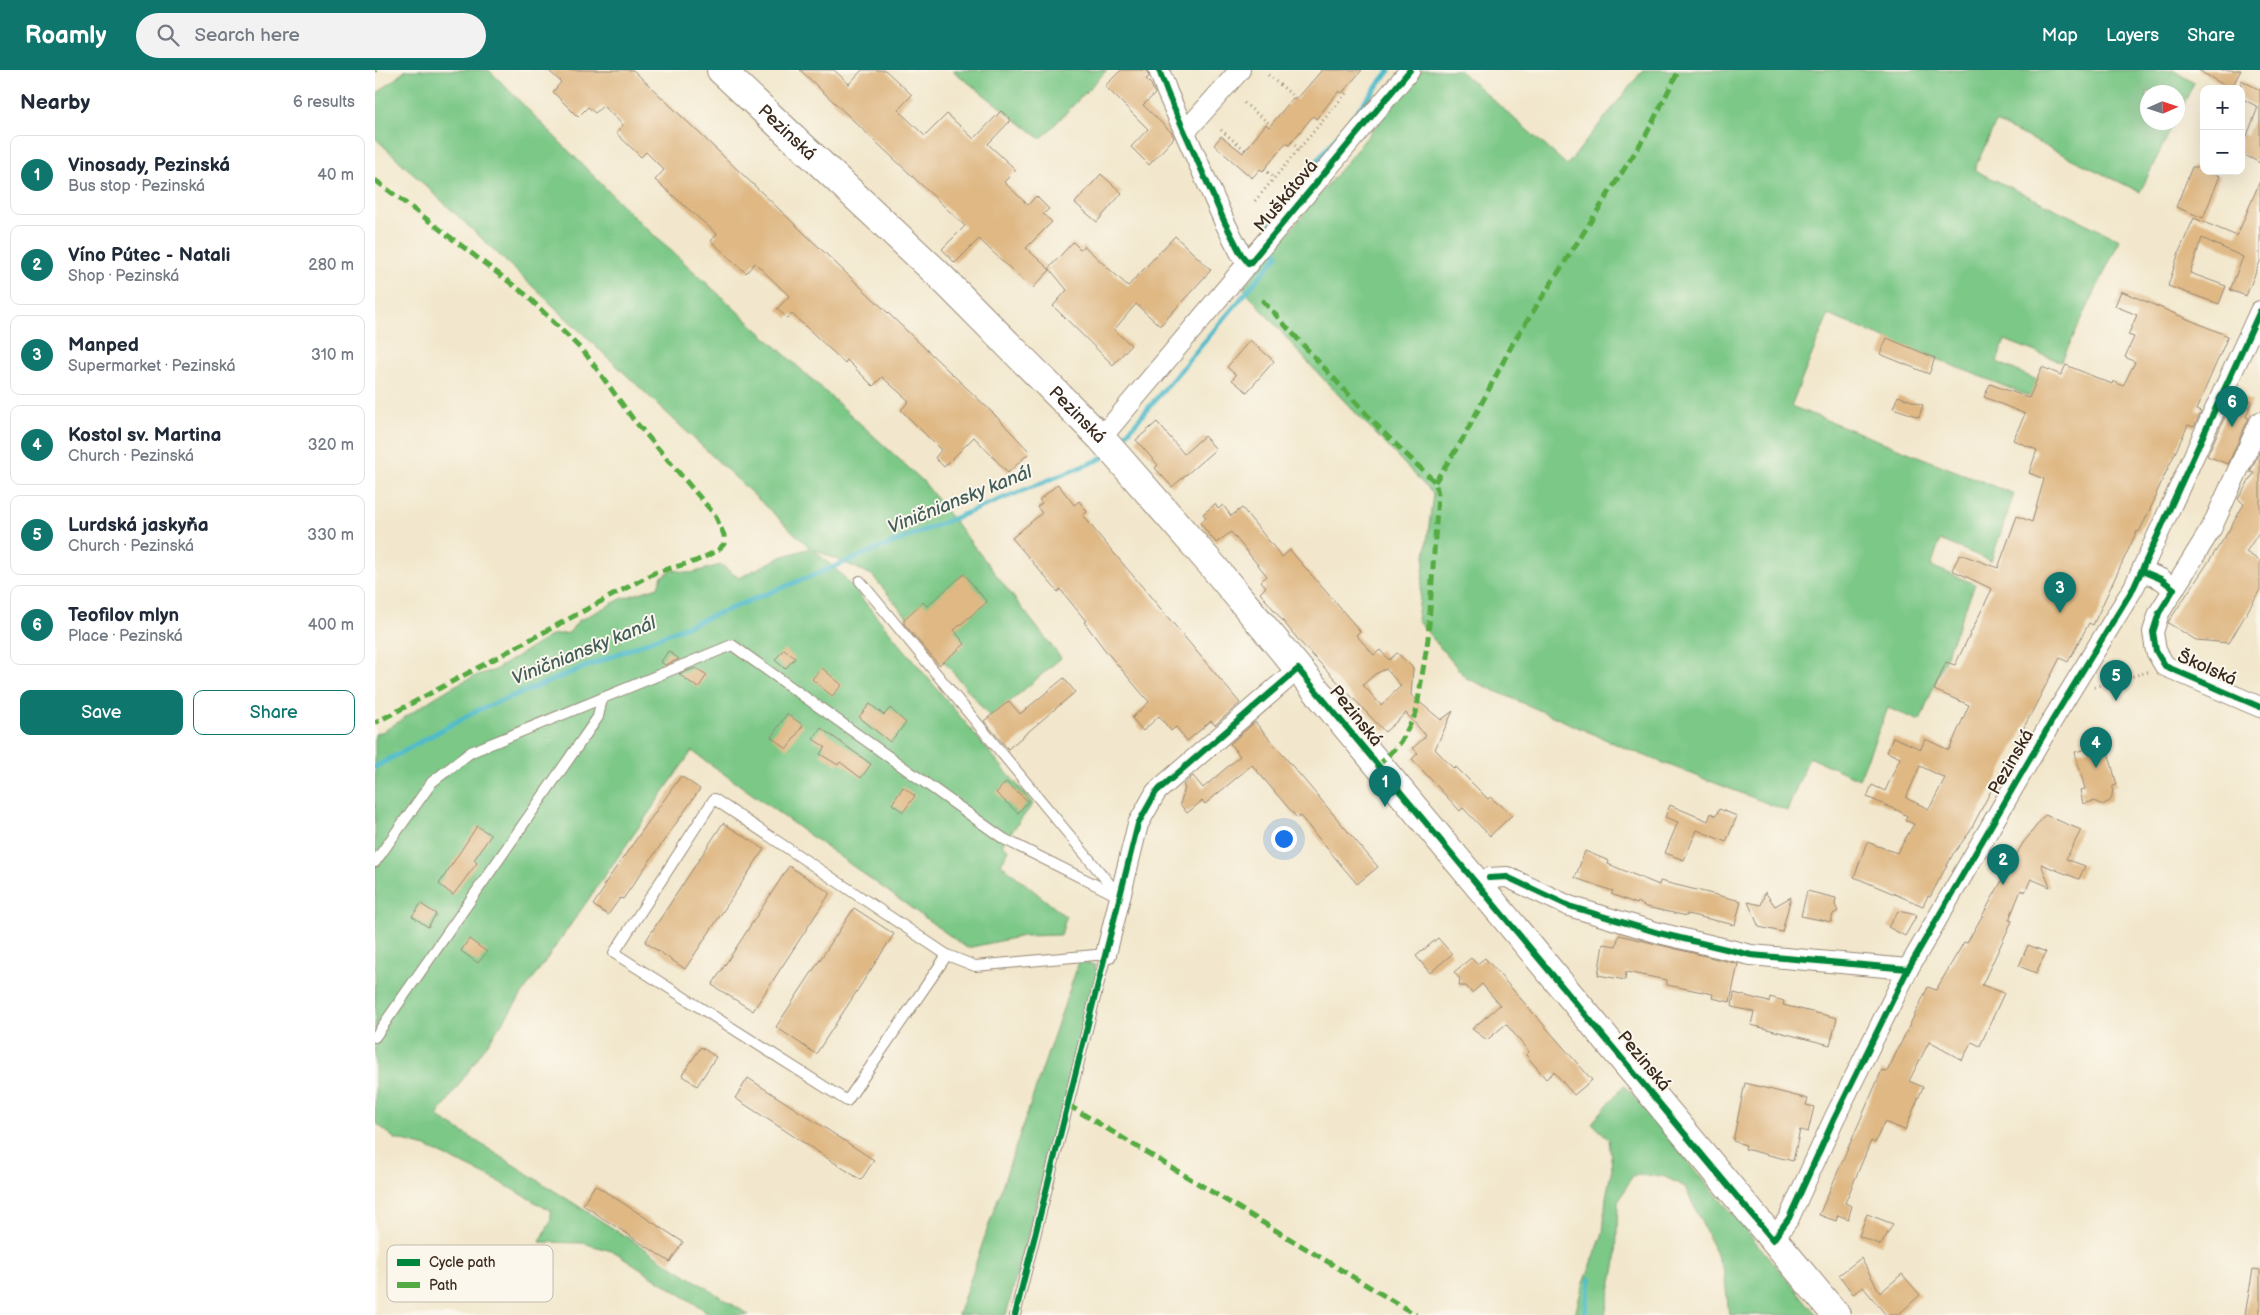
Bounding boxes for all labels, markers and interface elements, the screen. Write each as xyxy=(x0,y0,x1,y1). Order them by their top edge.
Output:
search box xyxy=(136,13,486,58)
text: Roamly xyxy=(25,21,106,50)
icon: search xyxy=(154,21,182,49)
text: Search here xyxy=(194,24,300,47)
text: Map xyxy=(2042,25,2078,46)
text: Layers xyxy=(2106,25,2159,46)
text: Share xyxy=(2187,25,2235,46)
north arrow xyxy=(2140,85,2185,130)
map controls xyxy=(2200,85,2245,175)
button: + xyxy=(2200,85,2245,130)
text: Nearby xyxy=(20,90,90,115)
text: 6 results xyxy=(293,93,355,112)
street label: Pezinská xyxy=(754,100,821,165)
button: − xyxy=(2200,130,2245,175)
text: Vinosady, Pezinská xyxy=(68,154,230,177)
street label: Muškátová xyxy=(1250,156,1322,236)
text: 1 xyxy=(34,166,40,185)
text: 40 m xyxy=(317,166,354,185)
text: Bus stop · Pezinská xyxy=(68,177,205,196)
text: Víno Pútec - Natali xyxy=(68,244,230,267)
text: 2 xyxy=(32,256,42,275)
text: 280 m xyxy=(308,256,354,275)
text: Shop · Pezinská xyxy=(68,267,179,286)
text: Manped xyxy=(68,334,139,357)
text: 3 xyxy=(32,346,42,365)
text: 310 m xyxy=(311,346,354,365)
text: Supermarket · Pezinská xyxy=(68,357,235,376)
street label: Pezinská xyxy=(1045,382,1110,447)
pin: 6 xyxy=(2216,386,2248,427)
text: Kostol sv. Martina xyxy=(68,424,222,447)
text: 4 xyxy=(32,436,42,455)
text: 320 m xyxy=(308,436,354,455)
text: Church · Pezinská xyxy=(68,447,194,466)
water label: Viničniansky kanál xyxy=(884,460,1036,539)
text: Lurdská jaskyňa xyxy=(68,514,209,537)
text: 5 xyxy=(32,526,42,545)
text: 330 m xyxy=(307,526,354,545)
text: Church · Pezinská xyxy=(68,537,194,556)
pin: 3 xyxy=(2044,572,2076,613)
text: Teofilov mlyn xyxy=(68,604,179,627)
water label: Viničniansky kanál xyxy=(508,611,660,690)
text: 6 xyxy=(32,616,42,635)
text: 400 m xyxy=(308,616,354,635)
text: Place · Pezinská xyxy=(68,627,183,646)
street label: Školská xyxy=(2174,645,2240,690)
pin: 5 xyxy=(2100,660,2132,701)
street label: Pezinská xyxy=(1325,681,1387,751)
button: Save xyxy=(20,690,183,735)
button: Share xyxy=(193,690,355,735)
street label: Pezinská xyxy=(1984,726,2038,798)
pin: 4 xyxy=(2080,727,2112,768)
pin: 1 xyxy=(1369,766,1401,807)
your location xyxy=(1271,826,1297,852)
pin: 2 xyxy=(1987,844,2019,885)
street label: Pezinská xyxy=(1613,1027,1675,1095)
legend xyxy=(387,1245,553,1302)
text: Cycle path xyxy=(429,1254,496,1271)
text: Path xyxy=(429,1277,457,1294)

